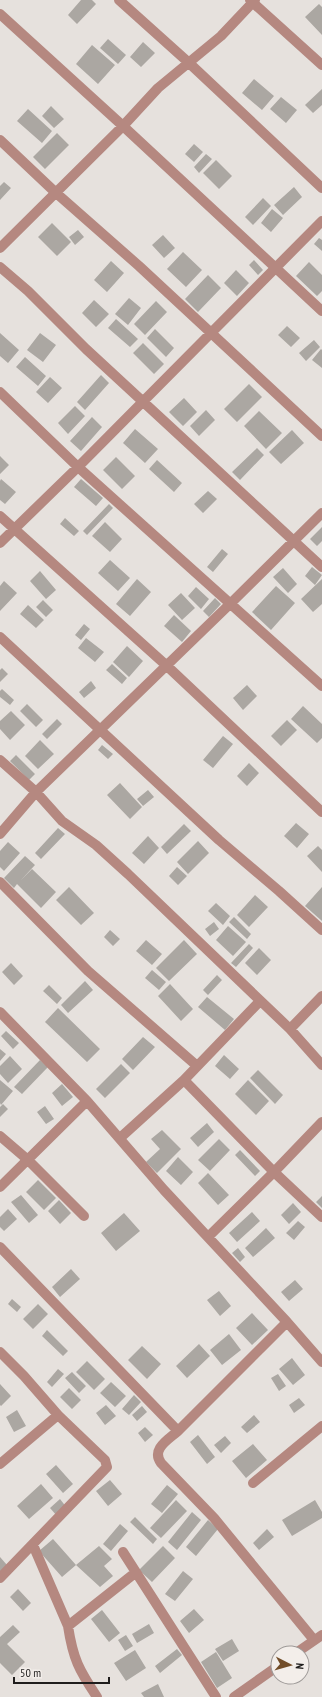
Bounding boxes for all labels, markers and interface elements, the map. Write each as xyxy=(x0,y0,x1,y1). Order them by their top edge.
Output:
north arrow xyxy=(270,1645,310,1685)
scale bar xyxy=(14,1659,109,1685)
text: N xyxy=(293,1662,307,1670)
text: 50 m xyxy=(20,1665,41,1680)

